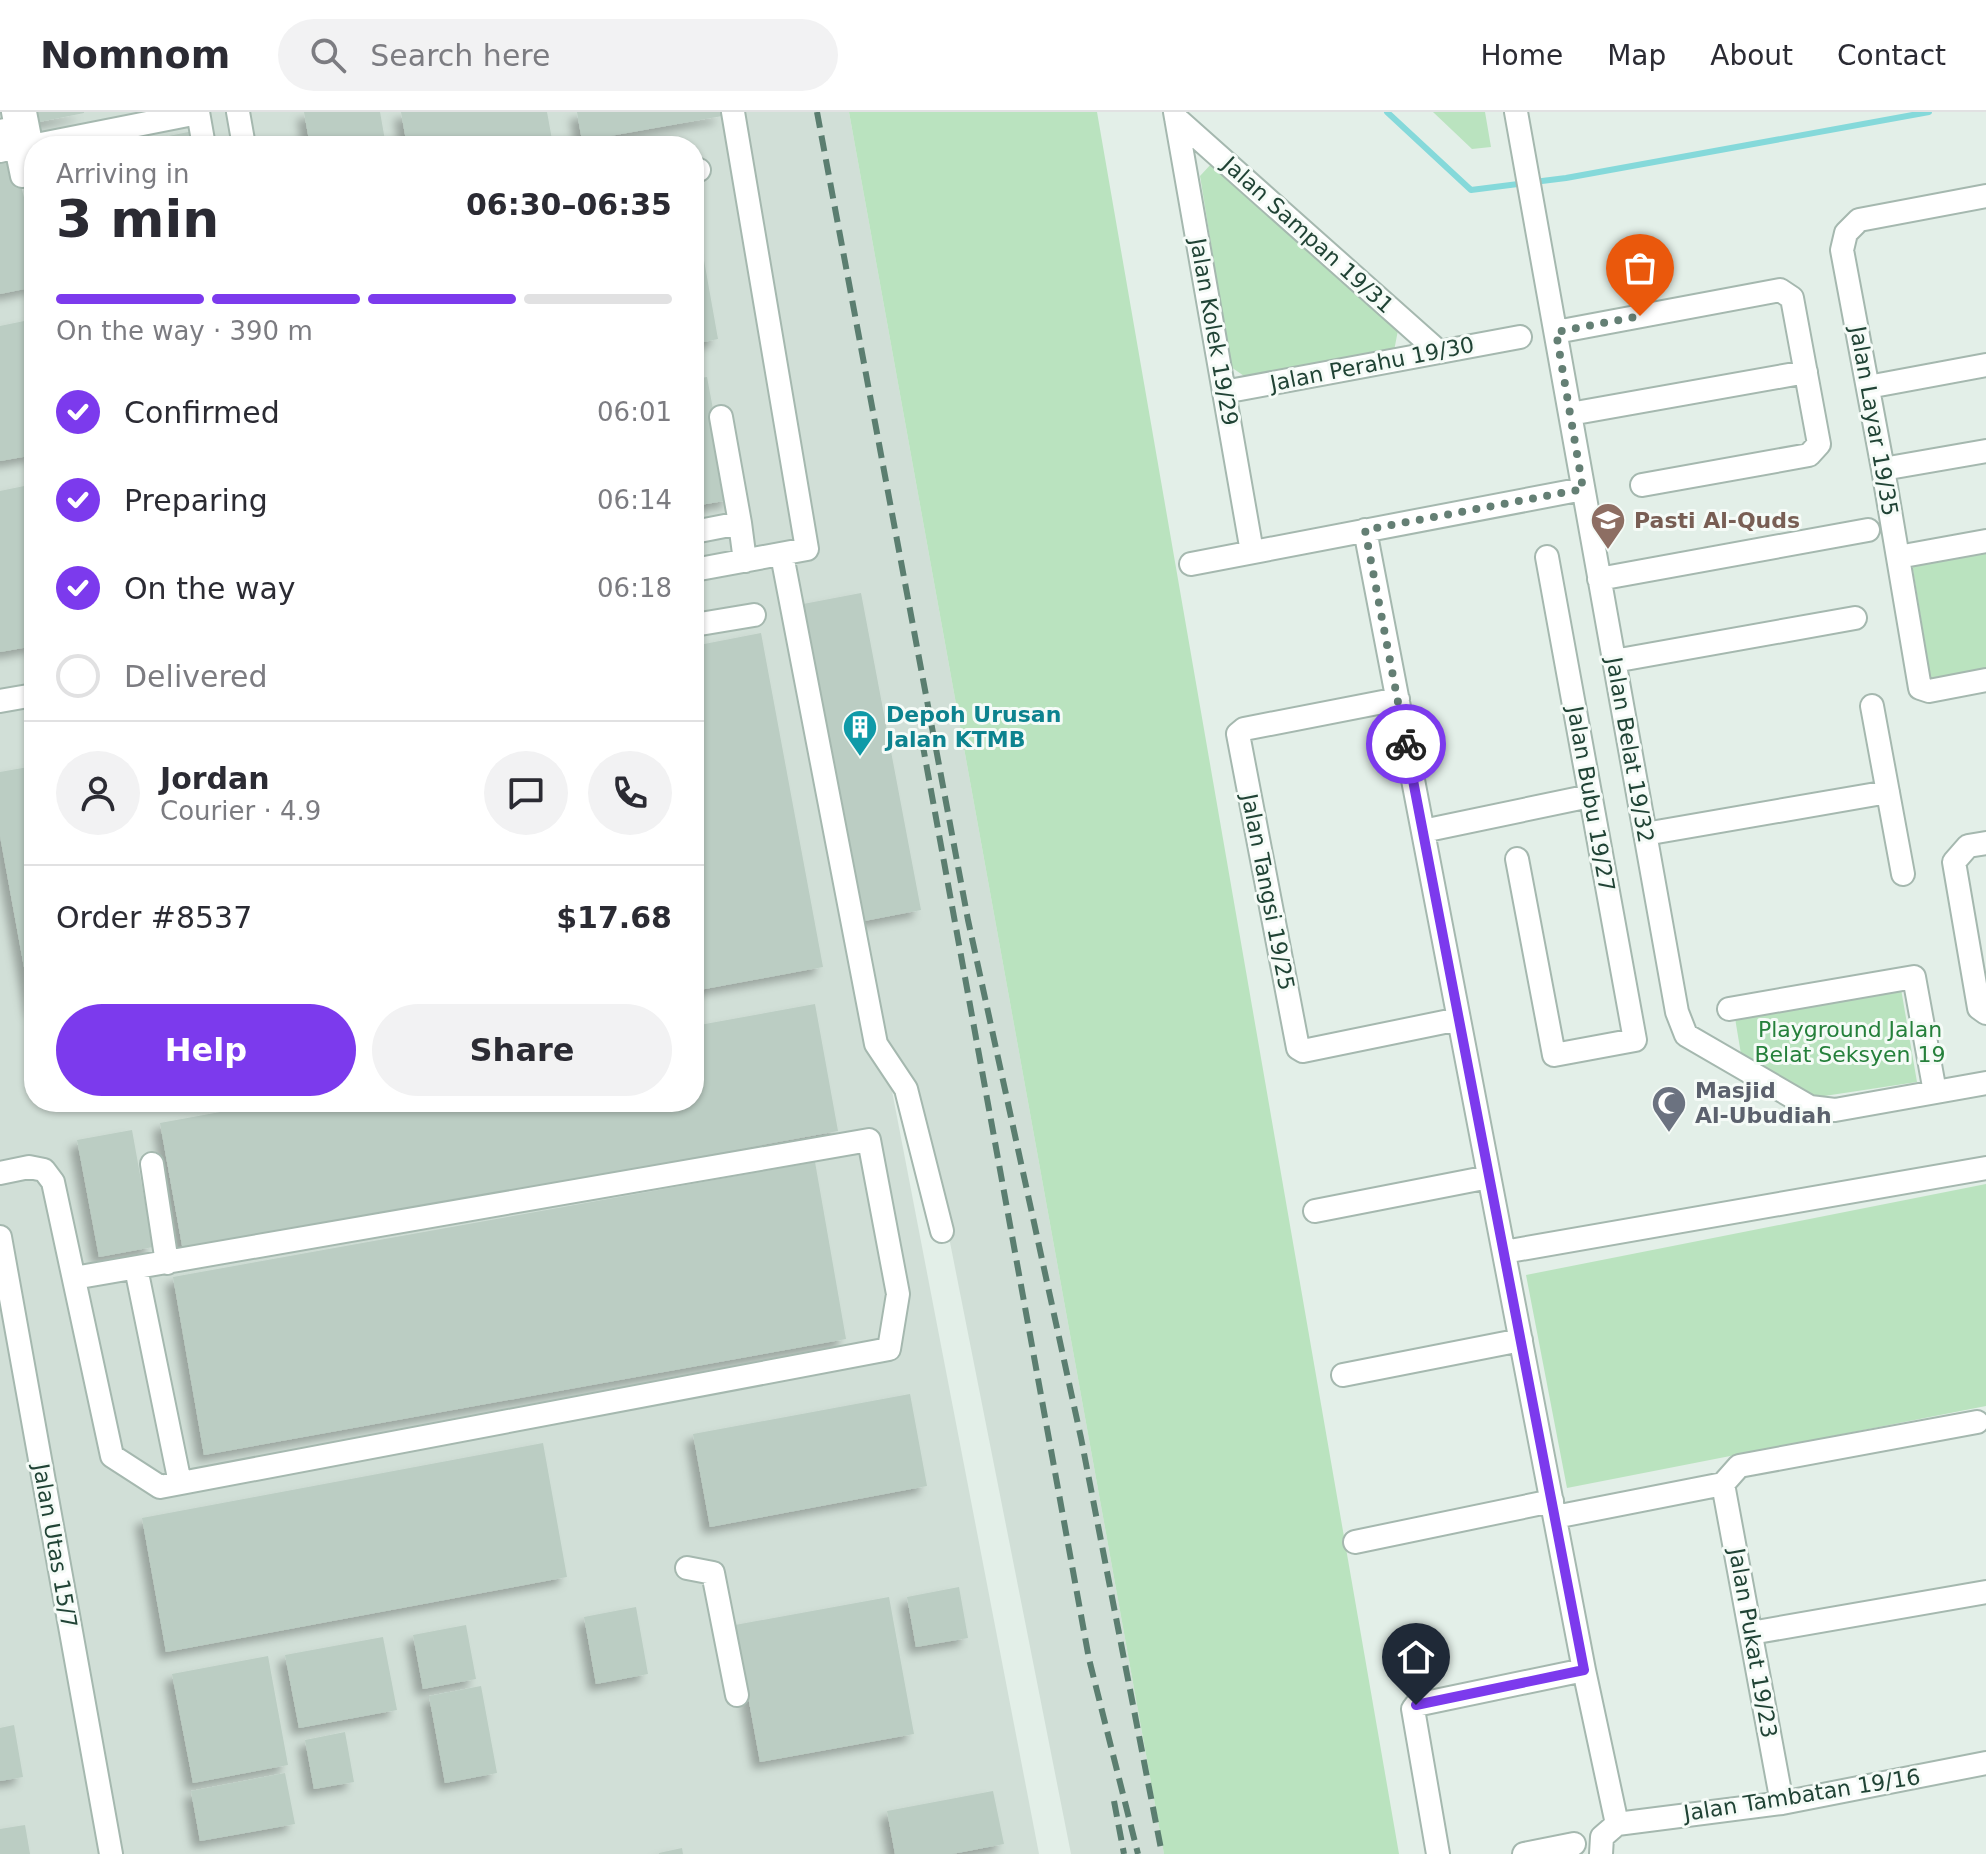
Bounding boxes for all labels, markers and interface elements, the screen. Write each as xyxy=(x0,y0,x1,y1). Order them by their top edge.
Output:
search box xyxy=(278,19,838,91)
text: Nomnom xyxy=(40,33,230,77)
icon: search xyxy=(306,33,350,77)
text: Search here xyxy=(370,38,550,73)
text: Home xyxy=(1480,39,1563,72)
text: Map xyxy=(1607,39,1666,72)
text: About xyxy=(1710,39,1793,72)
text: Contact xyxy=(1837,39,1946,72)
street label: Jalan Sampan 19/31 xyxy=(1216,150,1399,318)
text: Arriving in xyxy=(56,159,190,189)
text: 06:30–06:35 xyxy=(466,187,672,222)
text: 3 min xyxy=(56,189,219,249)
street label: Jalan Kolek 19/29 xyxy=(1185,234,1243,428)
pin xyxy=(1606,234,1674,316)
icon: bag xyxy=(1618,246,1662,290)
text: On the way · 390 m xyxy=(56,316,313,346)
street label: Jalan Layar 19/35 xyxy=(1845,322,1903,518)
street label: Jalan Perahu 19/30 xyxy=(1266,332,1476,396)
icon: check xyxy=(56,390,100,434)
text: Confirmed xyxy=(124,395,280,430)
text: 06:01 xyxy=(597,397,672,427)
icon: check xyxy=(56,478,100,522)
text: Preparing xyxy=(124,483,268,518)
text: 06:14 xyxy=(597,485,672,515)
school or university icon: Pasti Al-Quds xyxy=(1589,501,1627,551)
place label: Pasti Al-Quds xyxy=(1634,508,1800,533)
icon: check xyxy=(56,566,100,610)
text: On the way xyxy=(124,571,296,606)
text: 06:18 xyxy=(597,573,672,603)
street label: Jalan Belat 19/32 xyxy=(1601,653,1659,845)
text: Delivered xyxy=(124,659,268,694)
place label: Depoh Urusan Jalan KTMB xyxy=(884,702,1061,752)
street label: Jalan Bubu 19/27 xyxy=(1562,702,1620,894)
courier xyxy=(1366,704,1446,784)
building icon: Depoh Urusan Jalan KTMB xyxy=(841,708,879,758)
icon: bike xyxy=(1384,722,1428,766)
button: person xyxy=(56,751,140,835)
button: chat xyxy=(484,751,568,835)
button: phone xyxy=(588,751,672,835)
text: Jordan xyxy=(160,761,270,796)
street label: Jalan Tangsi 19/25 xyxy=(1236,790,1299,992)
text: Courier · 4.9 xyxy=(160,796,321,826)
text: Order #8537 xyxy=(56,900,252,935)
text: $17.68 xyxy=(556,900,672,935)
button: Help xyxy=(56,1004,356,1096)
button: Share xyxy=(372,1004,672,1096)
park label: Playground Jalan Belat Seksyen 19 xyxy=(1754,1017,1946,1067)
place label: Masjid Al-Ubudiah xyxy=(1695,1078,1832,1128)
mosque icon: Masjid Al-Ubudiah xyxy=(1650,1084,1688,1134)
street label: Jalan Utas 15/7 xyxy=(28,1460,82,1630)
street label: Jalan Pukat 19/23 xyxy=(1724,1544,1782,1740)
pin xyxy=(1382,1623,1450,1705)
icon: home xyxy=(1394,1635,1438,1679)
street label: Jalan Tambatan 19/16 xyxy=(1680,1764,1922,1826)

